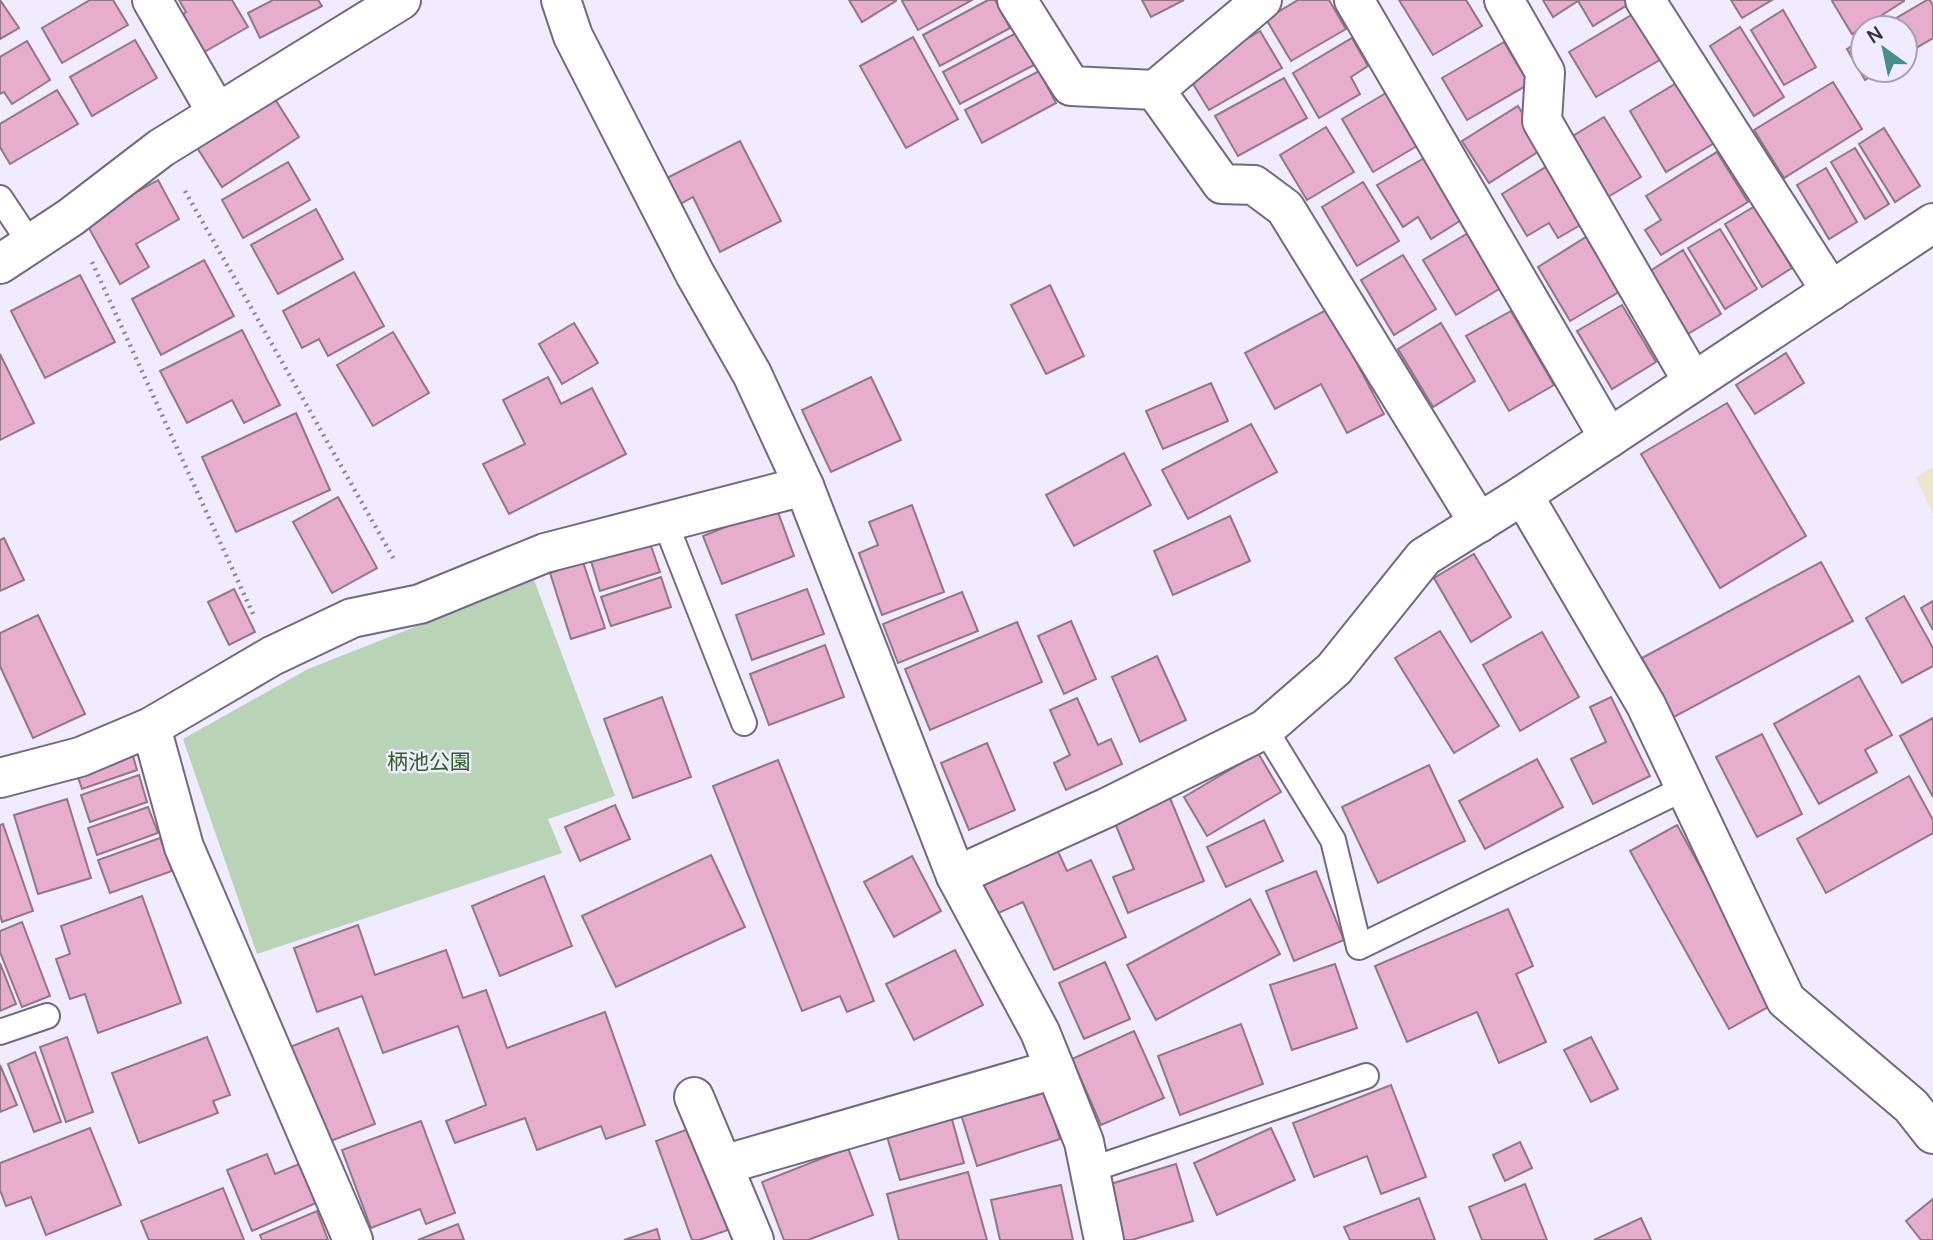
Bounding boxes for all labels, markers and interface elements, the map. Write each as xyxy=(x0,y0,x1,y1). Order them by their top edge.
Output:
north arrow xyxy=(1849,14,1919,84)
text: N xyxy=(1862,20,1888,49)
park label: 柄池公園 xyxy=(387,747,471,775)

